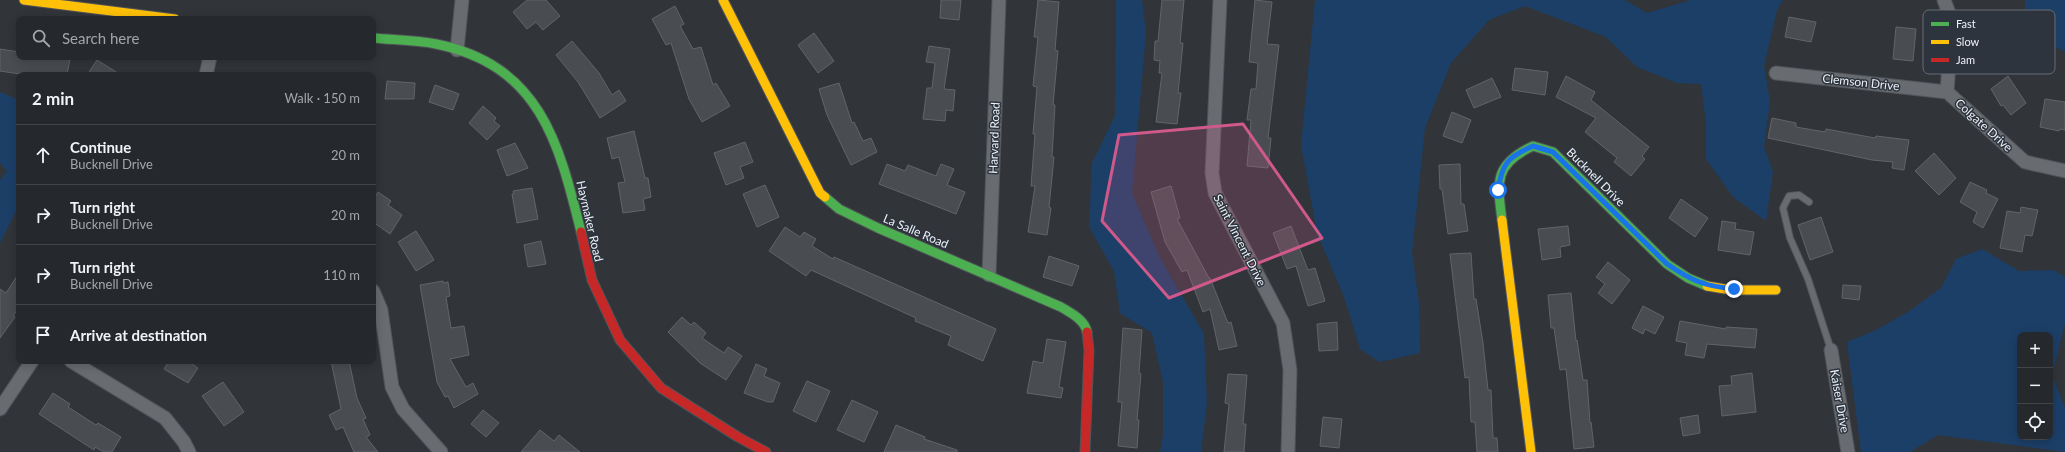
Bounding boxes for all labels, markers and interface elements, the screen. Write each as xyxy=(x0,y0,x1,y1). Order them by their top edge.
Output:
legend xyxy=(1923,10,2055,74)
search box xyxy=(16,16,376,60)
text: Fast xyxy=(1956,17,1976,30)
icon: search xyxy=(30,27,52,49)
text: Search here xyxy=(62,29,139,47)
text: Slow xyxy=(1956,35,1980,48)
text: Jam xyxy=(1956,53,1975,66)
street label: Clemson Drive xyxy=(1822,70,1900,94)
text: 2 min xyxy=(32,88,74,109)
text: Walk · 150 m xyxy=(284,90,360,106)
street label: Colgate Drive xyxy=(1952,95,2016,155)
street label: Harvard Road xyxy=(985,102,1003,174)
text: Continue xyxy=(70,138,131,156)
icon: ahead xyxy=(32,144,54,166)
street label: Bucknell Drive xyxy=(1564,145,1628,209)
text: 20 m xyxy=(331,147,360,163)
text: Bucknell Drive xyxy=(70,156,153,172)
street label: Haymaker Road xyxy=(573,179,607,263)
route start xyxy=(1489,181,1507,199)
street label: Saint Vincent Drive xyxy=(1210,192,1270,288)
text: Turn right xyxy=(70,198,135,216)
icon: right xyxy=(32,204,54,226)
text: 20 m xyxy=(331,207,360,223)
street label: La Salle Road xyxy=(881,211,951,251)
text: Bucknell Drive xyxy=(70,216,153,232)
text: Turn right xyxy=(70,258,135,276)
icon: right xyxy=(32,264,54,286)
text: 110 m xyxy=(323,267,360,283)
text: Bucknell Drive xyxy=(70,276,153,292)
route end xyxy=(1725,280,1743,298)
icon: arrive xyxy=(32,324,54,346)
text: Arrive at destination xyxy=(70,326,207,344)
map controls xyxy=(2017,332,2053,440)
button: + xyxy=(2017,332,2053,368)
street label: Kaiser Drive xyxy=(1827,368,1853,434)
button: − xyxy=(2017,368,2053,404)
button: locate xyxy=(2017,404,2053,440)

